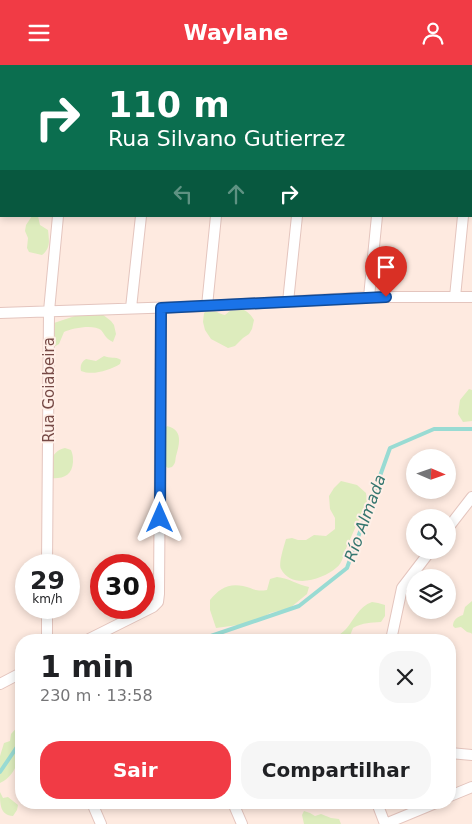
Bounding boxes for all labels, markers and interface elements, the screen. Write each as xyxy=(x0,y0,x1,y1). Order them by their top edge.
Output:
icon: menu xyxy=(25,19,53,47)
icon: person xyxy=(419,19,447,47)
text: Waylane xyxy=(184,20,288,45)
icon: right xyxy=(25,85,90,150)
text: 110 m xyxy=(108,85,230,125)
text: Rua Silvano Gutierrez xyxy=(108,126,345,151)
icon: left xyxy=(169,180,197,208)
icon: ahead xyxy=(222,180,250,208)
icon: right xyxy=(275,180,303,208)
pin xyxy=(365,246,407,297)
icon: arrive xyxy=(372,253,400,281)
street label: Rua Goiabeira xyxy=(40,337,58,443)
north arrow xyxy=(406,449,456,499)
map controls xyxy=(406,449,456,619)
water label: Río Almada xyxy=(340,472,390,564)
position arrow xyxy=(133,491,185,543)
button: search xyxy=(406,509,456,559)
speed limit sign: 30 xyxy=(90,554,155,619)
text: 29 xyxy=(30,566,65,595)
button: layers xyxy=(406,569,456,619)
text: km/h xyxy=(32,592,63,606)
text: 1 min xyxy=(40,649,134,684)
button: close xyxy=(379,651,431,703)
text: 230 m · 13:58 xyxy=(40,686,153,705)
button: Sair xyxy=(40,741,231,799)
button: Compartilhar xyxy=(241,741,431,799)

